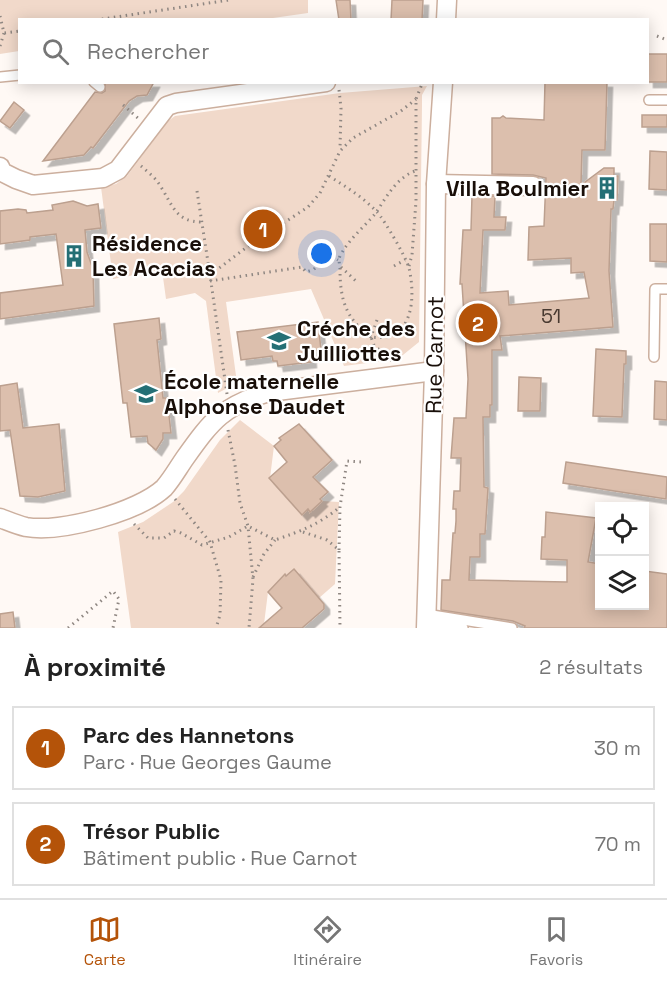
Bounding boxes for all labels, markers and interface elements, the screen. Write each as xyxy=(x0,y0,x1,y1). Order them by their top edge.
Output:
search box xyxy=(18,18,649,84)
icon: search xyxy=(39,35,72,68)
text: Rechercher xyxy=(87,37,209,65)
place label: Villa Boulmier xyxy=(446,174,589,202)
building icon: Villa Boulmier xyxy=(594,175,620,201)
pin: 1 xyxy=(244,206,282,252)
place label: Résidence Les Acacias xyxy=(92,229,216,282)
your location xyxy=(307,239,336,268)
building icon: Résidence Les Acacias xyxy=(61,243,87,269)
street label: Rue Carnot xyxy=(419,296,449,414)
pin: 2 xyxy=(458,300,498,346)
house number: 51 xyxy=(541,303,561,329)
place label: Créche des Juilliottes xyxy=(297,314,415,367)
school or university icon: Créche des Juilliottes xyxy=(266,328,292,354)
place label: École maternelle Alphonse Daudet xyxy=(164,367,345,420)
school or university icon: École maternelle Alphonse Daudet xyxy=(133,381,159,407)
map controls xyxy=(595,502,649,610)
button: locate xyxy=(595,502,649,556)
button: layers xyxy=(595,556,649,610)
text: À proximité xyxy=(24,650,166,684)
text: 2 résultats xyxy=(539,654,643,680)
text: Parc des Hannetons xyxy=(83,721,294,749)
text: 1 xyxy=(41,735,50,761)
text: 30 m xyxy=(594,735,641,761)
text: Parc · Rue Georges Gaume xyxy=(83,749,332,775)
text: Trésor Public xyxy=(83,817,220,845)
text: 2 xyxy=(40,831,51,857)
text: 70 m xyxy=(595,831,641,857)
text: Bâtiment public · Rue Carnot xyxy=(83,845,357,871)
tab: Carte xyxy=(84,913,126,970)
tab: Itinéraire xyxy=(293,913,362,970)
tab: Favoris xyxy=(529,913,583,970)

